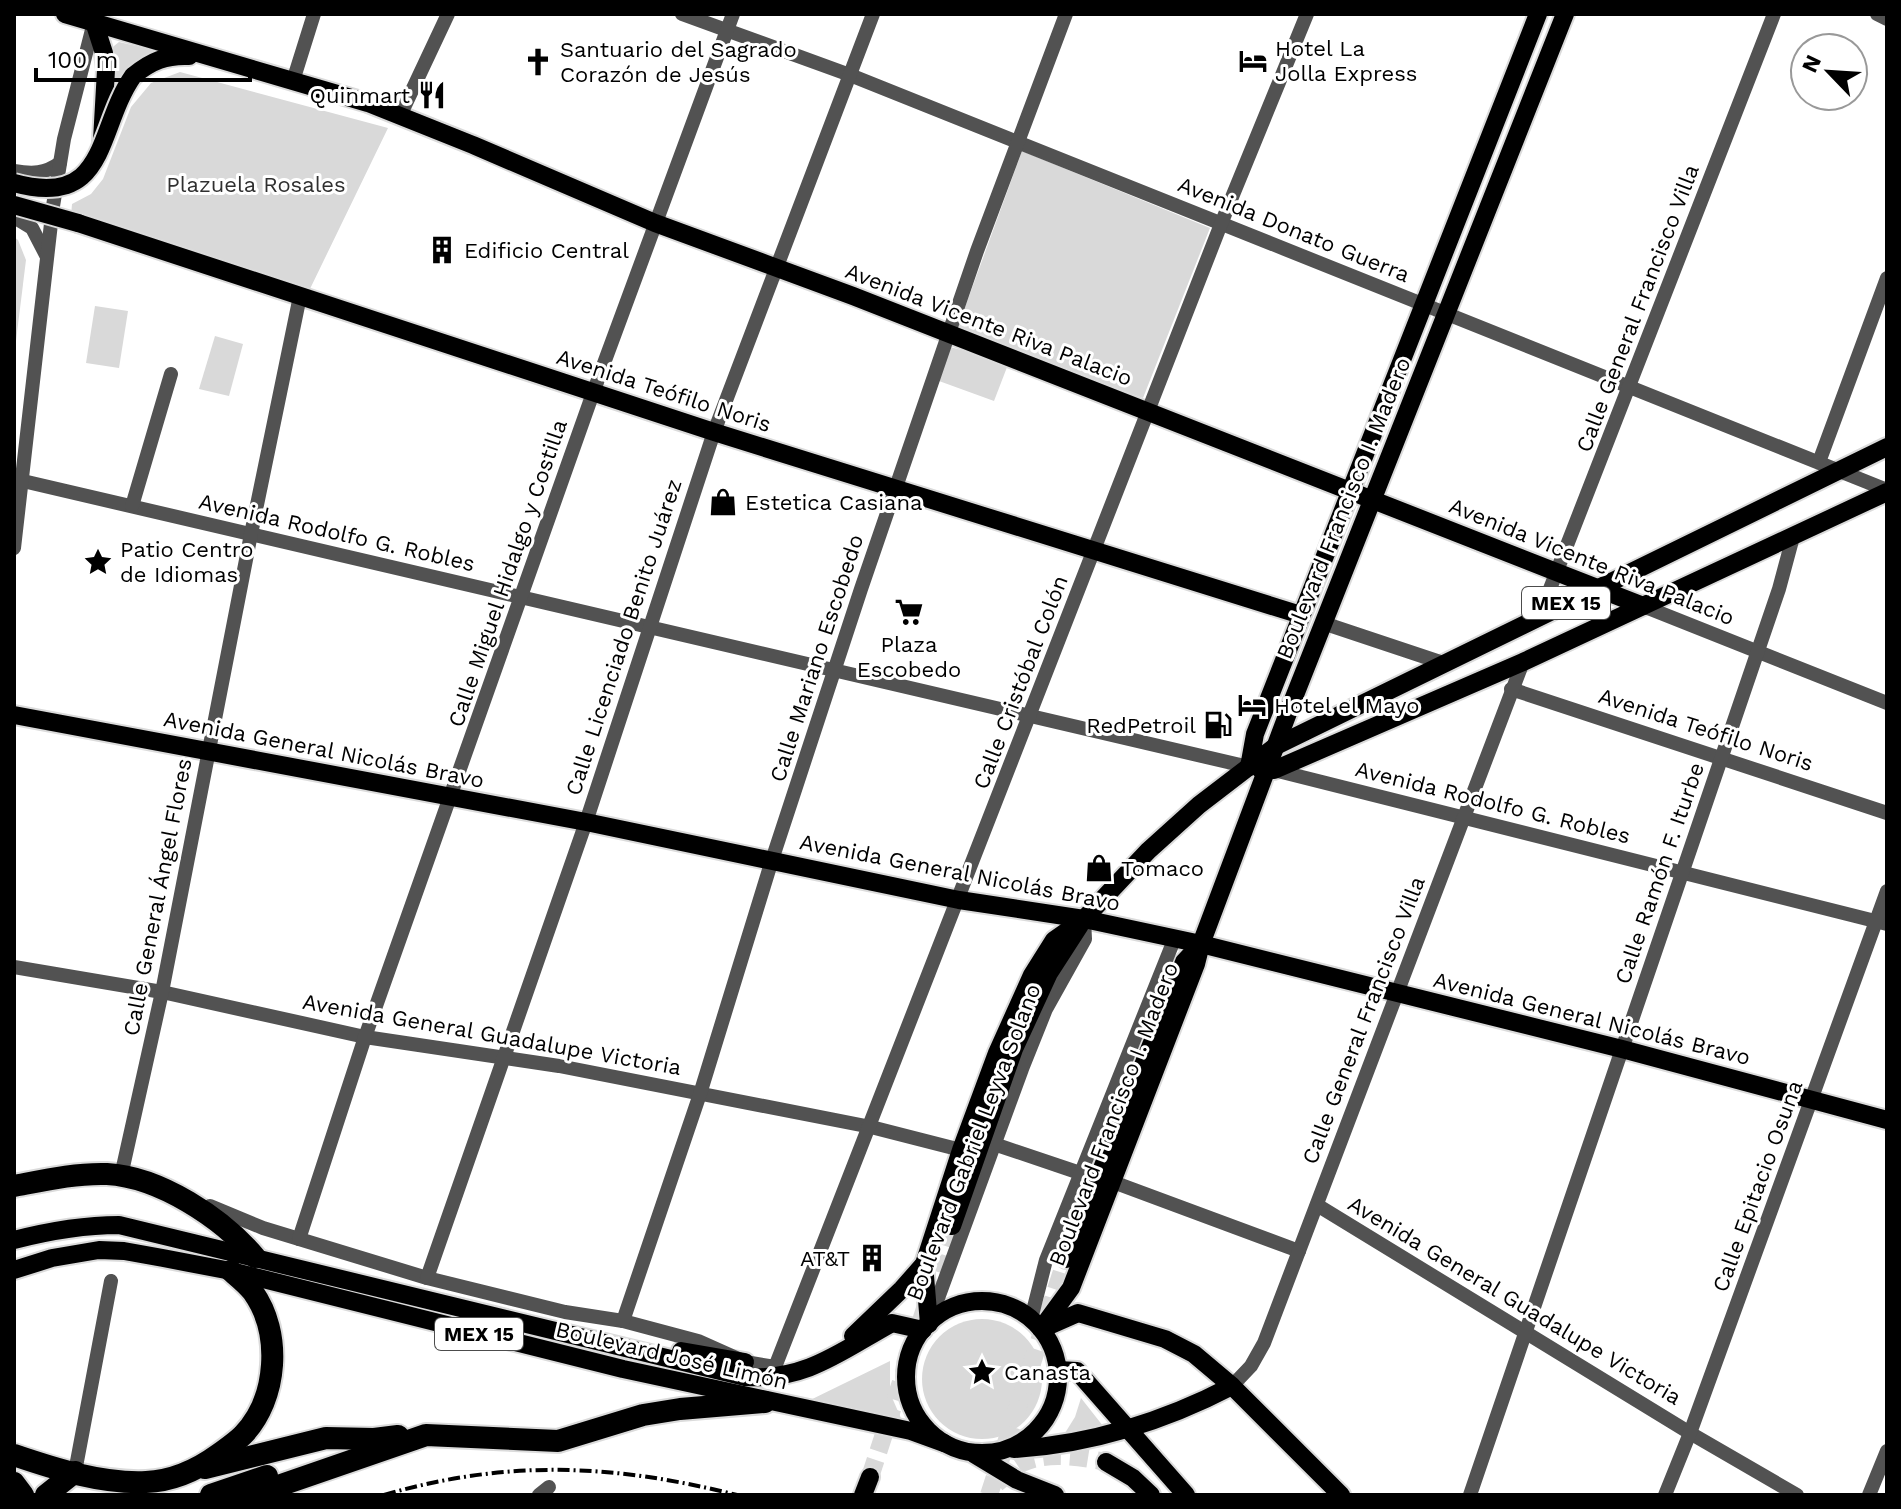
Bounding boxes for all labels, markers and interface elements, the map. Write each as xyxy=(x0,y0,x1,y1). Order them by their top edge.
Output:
scale bar xyxy=(36,32,250,82)
north arrow xyxy=(1789,32,1869,112)
place label: Hotel La Jolla Express xyxy=(1275,36,1417,86)
place label: Santuario del Sagrado Corazón de Jesús xyxy=(560,37,797,87)
text: 100 m xyxy=(48,46,118,74)
hotel icon: Hotel La Jolla Express xyxy=(1238,46,1268,76)
church icon: Santuario del Sagrado Corazón de Jesús xyxy=(523,47,553,77)
text: N xyxy=(1797,51,1826,76)
restaurant icon: Quinmart xyxy=(417,80,447,110)
place label: Quinmart xyxy=(310,83,410,108)
street label: Calle General Francisco Villa xyxy=(1571,161,1704,456)
park label: Plazuela Rosales xyxy=(166,172,346,197)
street label: Avenida Donato Guerra xyxy=(1174,172,1413,287)
building icon: Edificio Central xyxy=(427,235,457,265)
place label: Edificio Central xyxy=(464,238,629,263)
street label: Avenida Vicente Riva Palacio xyxy=(842,258,1136,391)
street label: Avenida Teófilo Noris xyxy=(553,344,774,437)
street label: Boulevard Francisco I. Madero xyxy=(1271,354,1416,663)
street label: Calle Miguel Hidalgo y Costilla xyxy=(443,416,572,730)
street label: Calle Licenciado Benito Juárez xyxy=(560,476,687,799)
shop icon: Estetica Casiana xyxy=(708,487,738,517)
street label: Avenida Rodolfo G. Robles xyxy=(196,489,477,576)
place label: Estetica Casiana xyxy=(745,490,923,515)
street label: Avenida Vicente Riva Palacio xyxy=(1446,493,1738,630)
street label: Calle Mariano Escobedo xyxy=(765,531,868,785)
place label: Patio Centro de Idiomas xyxy=(120,537,254,587)
place icon: Patio Centro de Idiomas xyxy=(83,547,113,577)
street label: Calle Cristóbal Colón xyxy=(968,572,1073,792)
road number: MEX 15 xyxy=(1522,587,1610,619)
supermarket icon: Plaza Escobedo xyxy=(894,597,924,627)
place label: Plaza Escobedo xyxy=(857,632,961,682)
street label: Avenida Teófilo Noris xyxy=(1595,683,1816,776)
hotel icon: Hotel el Mayo xyxy=(1237,690,1267,720)
place label: Hotel el Mayo xyxy=(1274,693,1420,718)
street label: Avenida General Nicolás Bravo xyxy=(162,706,486,793)
fuel station icon: RedPetroil xyxy=(1203,710,1233,740)
place label: RedPetroil xyxy=(1086,713,1196,738)
street label: Calle General Ángel Flores xyxy=(118,756,197,1038)
street label: Avenida Rodolfo G. Robles xyxy=(1353,756,1633,849)
street label: Calle Ramón F. Iturbe xyxy=(1610,759,1709,987)
street label: Avenida General Nicolás Bravo xyxy=(798,829,1122,916)
shop icon: Tomaco xyxy=(1084,853,1114,883)
place label: Tomaco xyxy=(1121,856,1204,881)
street label: Calle General Francisco Villa xyxy=(1297,873,1430,1168)
street label: Boulevard Francisco I. Madero xyxy=(1044,959,1183,1269)
street label: Avenida General Nicolás Bravo xyxy=(1431,967,1753,1070)
street label: Boulevard Gabriel Leyva Solano xyxy=(901,980,1046,1304)
street label: Avenida General Guadalupe Victoria xyxy=(301,989,683,1080)
street label: Calle Epitacio Osuna xyxy=(1708,1077,1807,1295)
street label: Avenida General Guadalupe Victoria xyxy=(1344,1191,1686,1410)
building icon: AT&T xyxy=(857,1243,887,1273)
place label: AT&T xyxy=(800,1246,850,1271)
street label: Boulevard José Limón xyxy=(553,1317,790,1394)
road number: MEX 15 xyxy=(435,1318,523,1350)
place icon: Canasta xyxy=(967,1357,997,1387)
place label: Canasta xyxy=(1004,1360,1091,1385)

